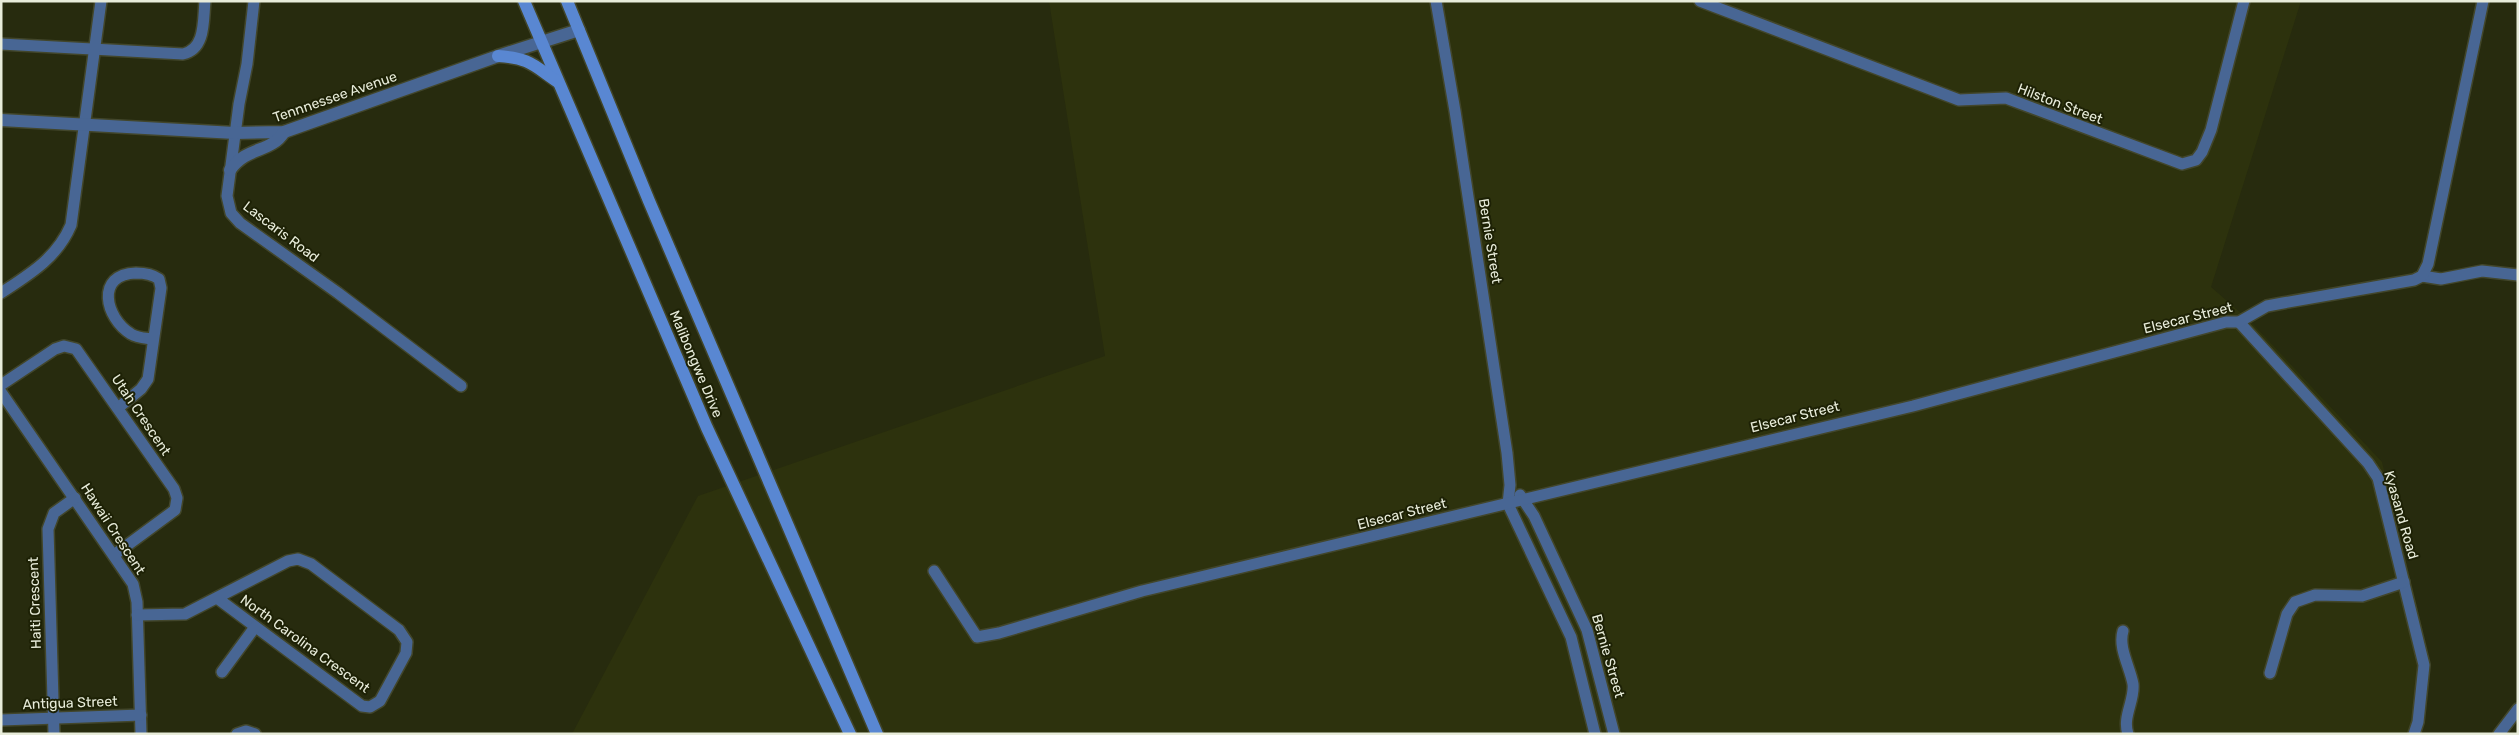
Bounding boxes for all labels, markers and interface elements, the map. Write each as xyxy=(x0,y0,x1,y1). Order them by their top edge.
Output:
street label: Tennnessee Avenue xyxy=(271,68,399,126)
street label: Hilston Street xyxy=(2015,80,2105,128)
street label: Bernie Street xyxy=(1475,197,1505,285)
street label: Lascaris Road xyxy=(240,198,322,266)
street label: Elsecar Street xyxy=(2142,299,2235,337)
street label: Malibongwe Drive xyxy=(666,308,726,420)
street label: Utah Crescent xyxy=(108,371,175,459)
street label: Elsecar Street xyxy=(1749,398,1842,436)
street label: Kyasand Road xyxy=(2380,469,2422,561)
street label: Hawaii Crescent xyxy=(77,480,149,578)
street label: Elsecar Street xyxy=(1356,495,1449,533)
street label: Haiti Crescent xyxy=(25,556,45,649)
street label: North Carolina Crescent xyxy=(237,591,374,697)
street label: Bernie Street xyxy=(1588,612,1628,700)
street label: Antigua Street xyxy=(22,693,118,713)

